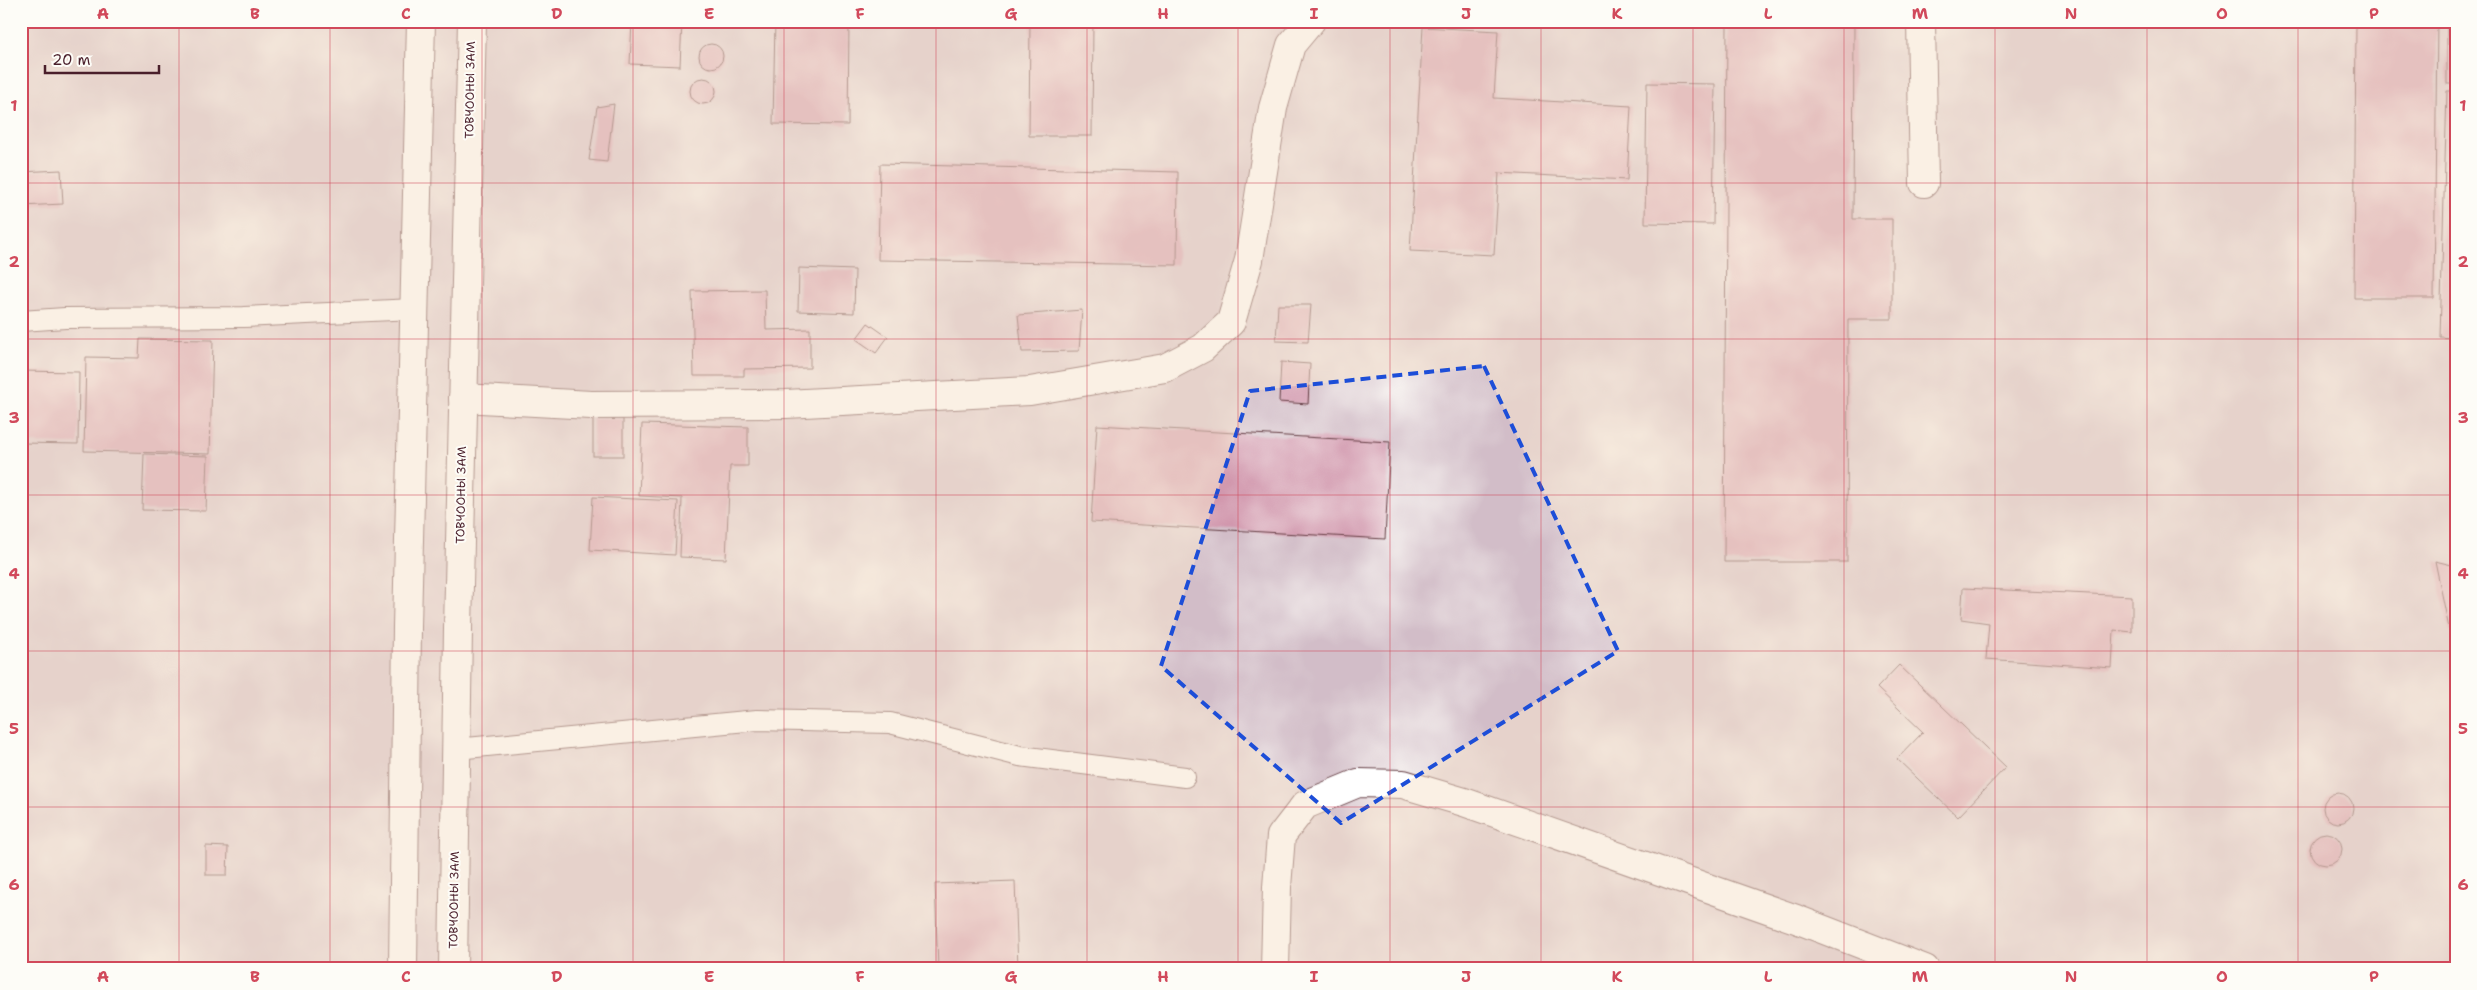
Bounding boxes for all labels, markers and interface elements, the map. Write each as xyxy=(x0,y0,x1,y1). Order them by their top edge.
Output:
text: A xyxy=(97,3,109,24)
text: B xyxy=(250,3,260,24)
text: C xyxy=(401,3,411,24)
text: D xyxy=(551,3,563,24)
text: E xyxy=(704,3,714,24)
text: F xyxy=(855,3,865,24)
text: G xyxy=(1005,3,1018,24)
text: H xyxy=(1157,3,1169,24)
text: I xyxy=(1310,3,1319,24)
text: J xyxy=(1461,3,1471,24)
text: K xyxy=(1612,3,1623,24)
text: L xyxy=(1764,3,1773,24)
text: M xyxy=(1912,3,1929,24)
text: N xyxy=(2065,3,2077,24)
text: O xyxy=(2216,3,2228,24)
text: P xyxy=(2369,3,2379,24)
street label: ТОВЧООНЫ ЗАМ xyxy=(461,41,479,139)
scale bar xyxy=(45,42,159,74)
text: 20 m xyxy=(52,50,91,70)
text: 1 xyxy=(10,95,18,116)
text: 1 xyxy=(2459,95,2467,116)
text: 2 xyxy=(8,251,20,272)
text: 2 xyxy=(2457,251,2469,272)
text: 3 xyxy=(8,407,20,428)
text: 3 xyxy=(2457,407,2469,428)
street label: ТОВЧООНЫ ЗАМ xyxy=(452,446,470,544)
text: 4 xyxy=(8,563,20,584)
text: 4 xyxy=(2457,563,2469,584)
text: 5 xyxy=(9,718,19,739)
text: 5 xyxy=(2458,718,2468,739)
street label: ТОВЧООНЫ ЗАМ xyxy=(445,851,463,949)
text: 6 xyxy=(8,874,20,895)
text: 6 xyxy=(2457,874,2469,895)
text: A xyxy=(97,966,109,987)
text: B xyxy=(250,966,260,987)
text: C xyxy=(401,966,411,987)
text: D xyxy=(551,966,563,987)
text: E xyxy=(704,966,714,987)
text: F xyxy=(855,966,865,987)
text: G xyxy=(1005,966,1018,987)
text: H xyxy=(1157,966,1169,987)
text: I xyxy=(1310,966,1319,987)
text: J xyxy=(1461,966,1471,987)
text: K xyxy=(1612,966,1623,987)
text: L xyxy=(1764,966,1773,987)
text: M xyxy=(1912,966,1929,987)
text: N xyxy=(2065,966,2077,987)
text: O xyxy=(2216,966,2228,987)
text: P xyxy=(2369,966,2379,987)

